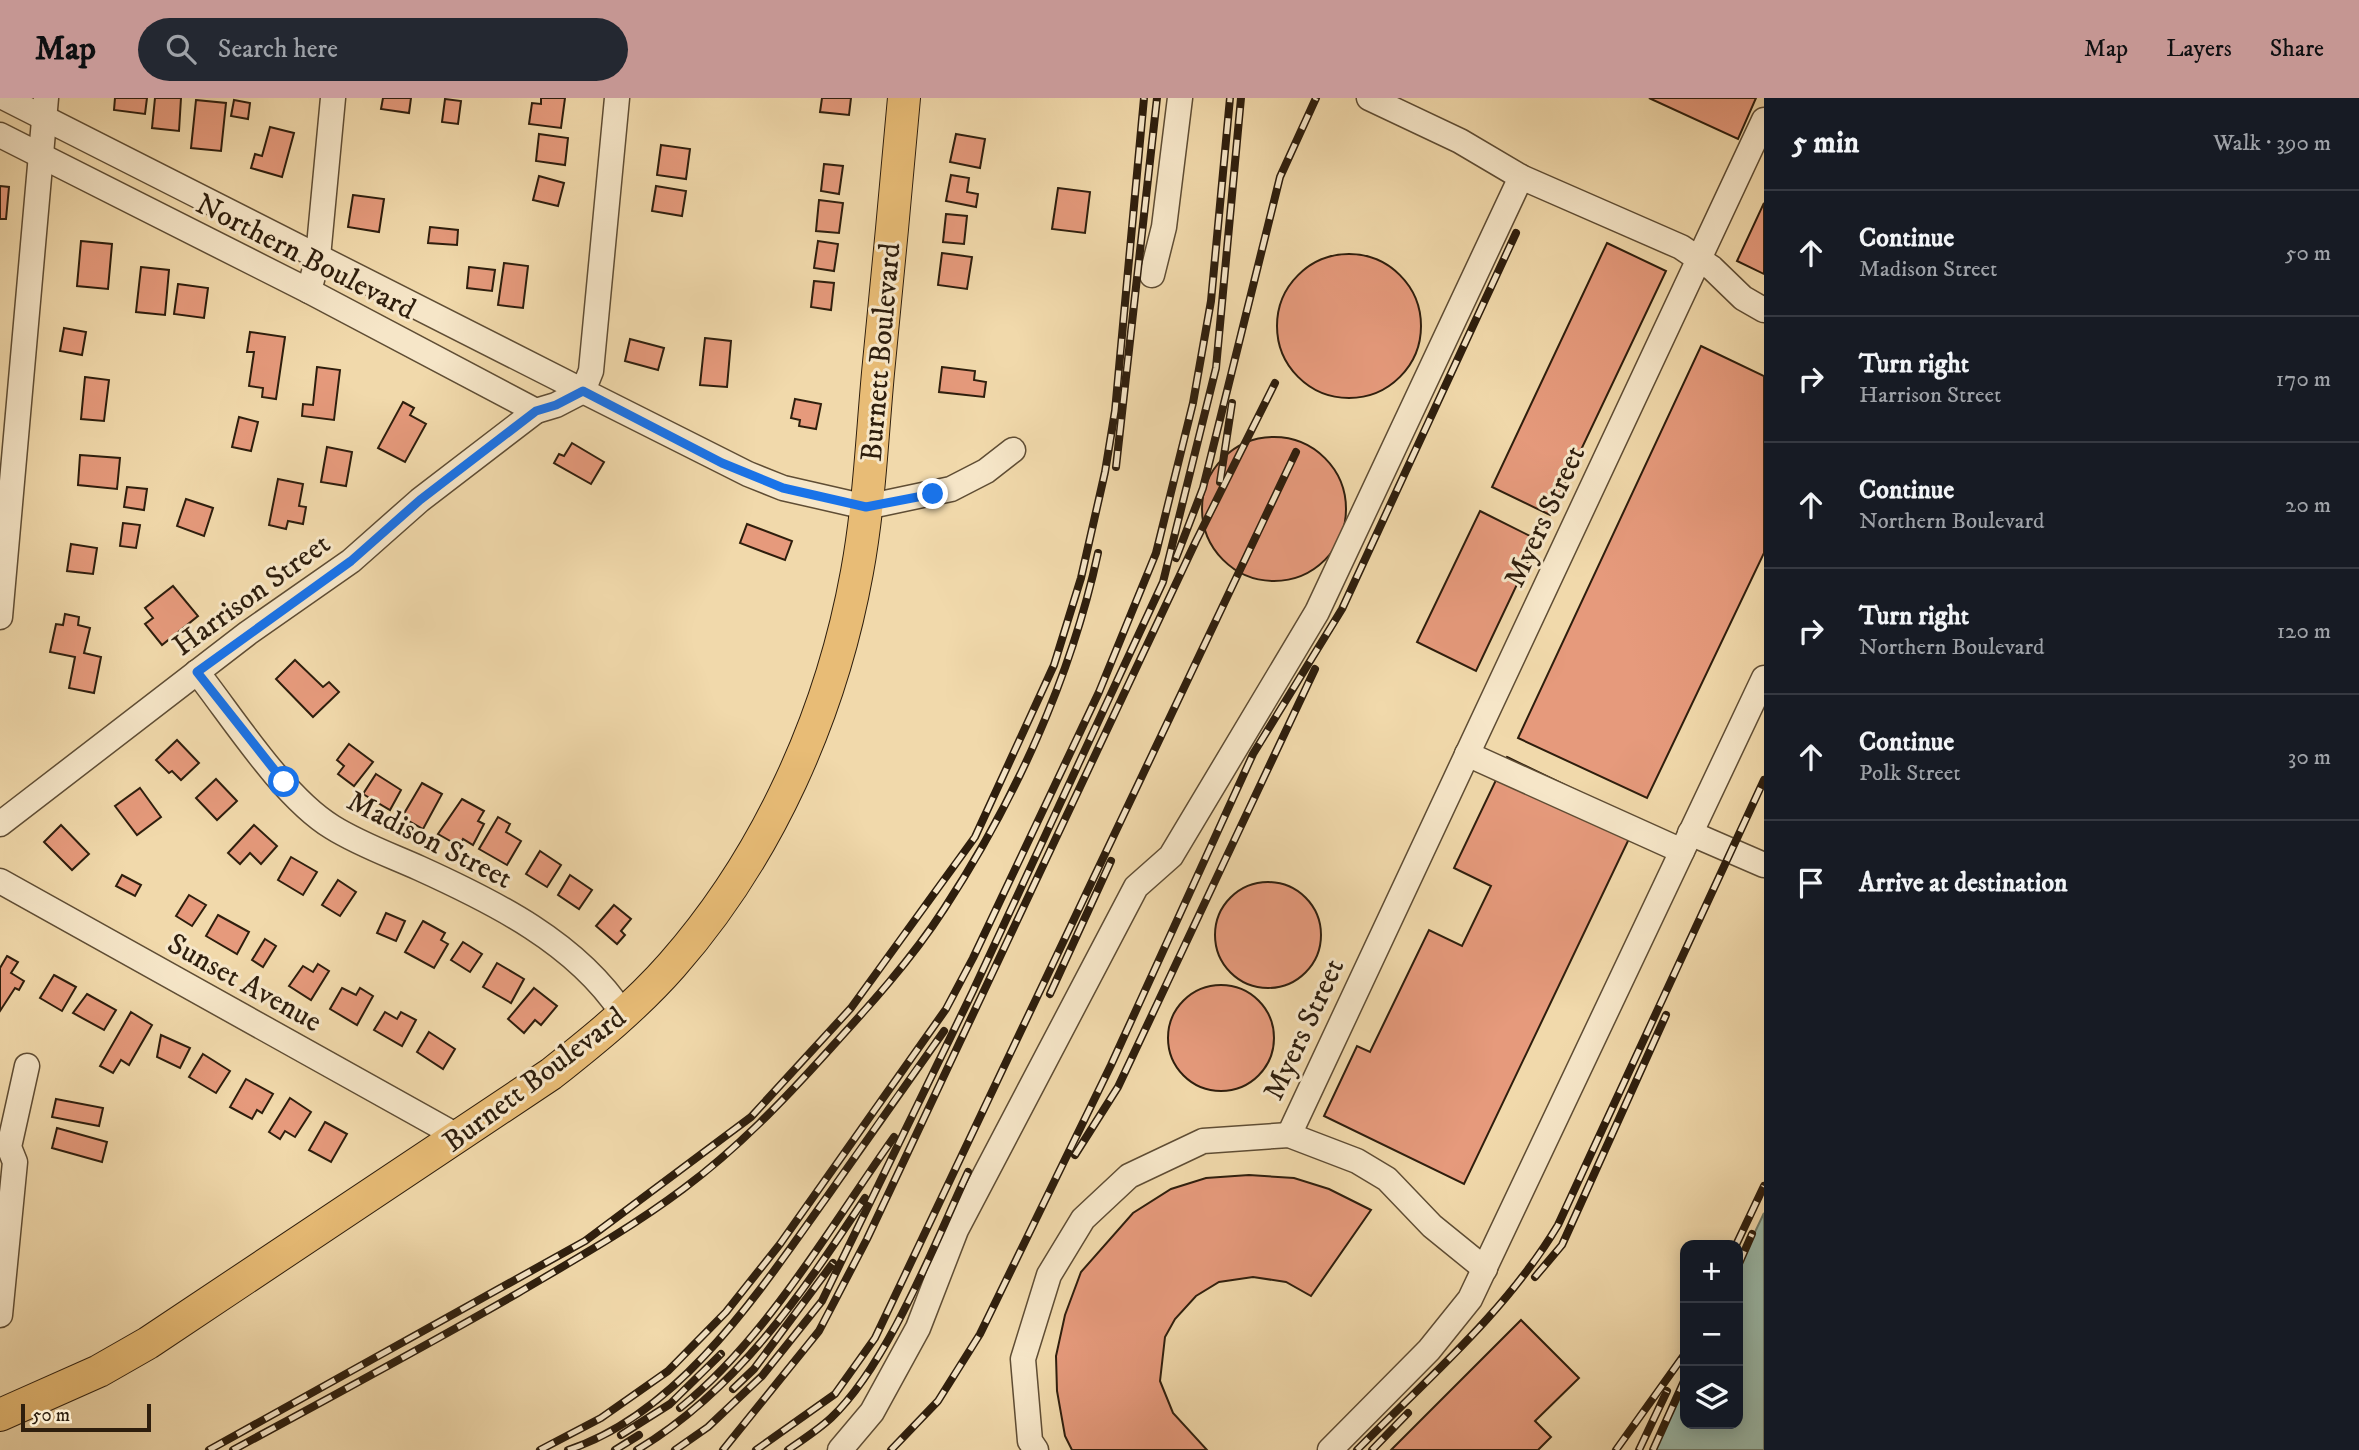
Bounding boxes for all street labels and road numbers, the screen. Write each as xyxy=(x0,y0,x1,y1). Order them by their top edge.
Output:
street label: Northern Boulevard xyxy=(189,186,422,329)
street label: Burnett Boulevard xyxy=(853,241,909,463)
street label: Myers Street xyxy=(1496,440,1594,593)
street label: Harrison Street xyxy=(166,526,338,665)
street label: Madison Street xyxy=(340,783,518,898)
street label: Sunset Avenue xyxy=(161,926,328,1041)
street label: Myers Street xyxy=(1255,953,1353,1106)
street label: Burnett Boulevard xyxy=(436,999,634,1161)

